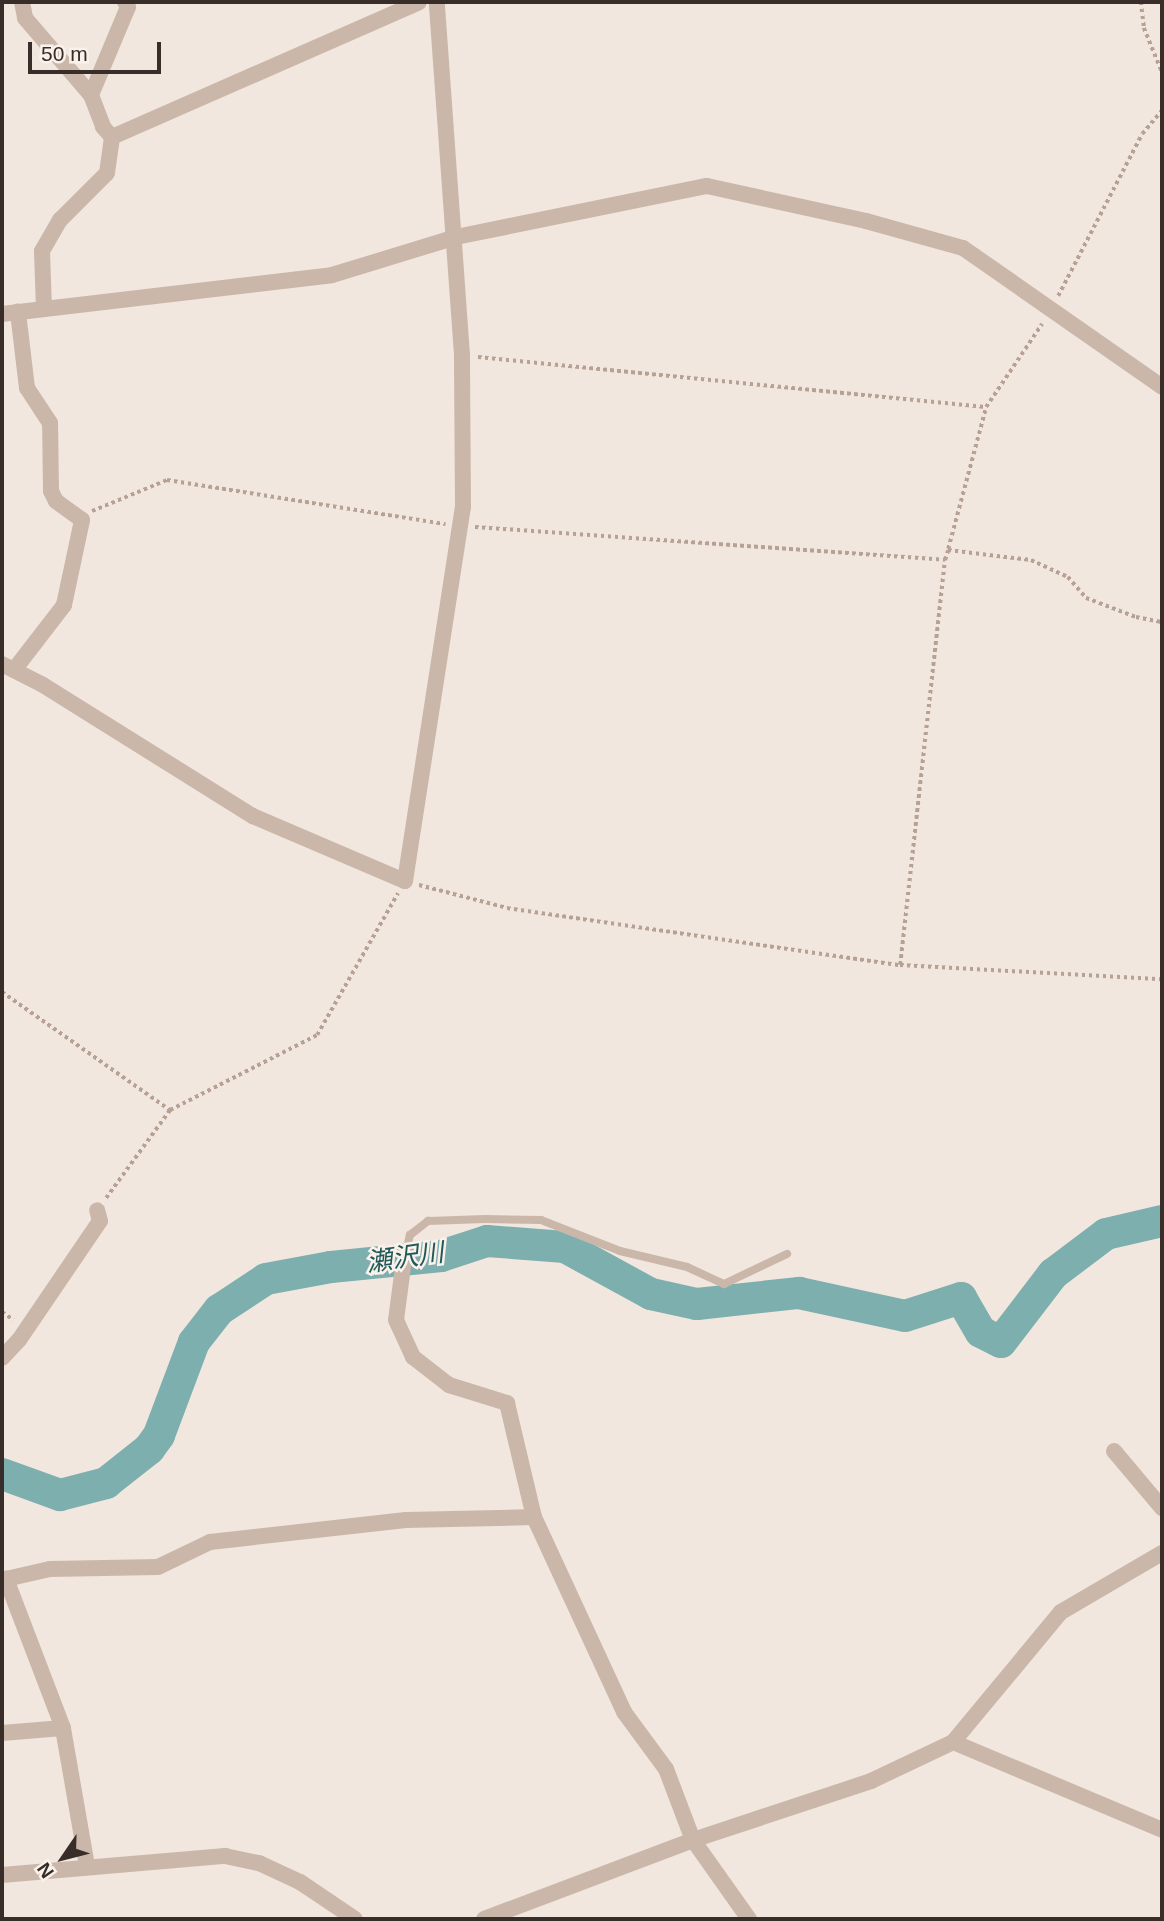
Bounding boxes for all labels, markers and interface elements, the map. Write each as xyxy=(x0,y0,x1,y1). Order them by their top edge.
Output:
scale bar xyxy=(32,28,164,72)
text: 50 m xyxy=(41,42,88,65)
water label: 瀬沢川 xyxy=(364,1237,446,1279)
north arrow xyxy=(28,1823,98,1893)
text: N xyxy=(33,1859,58,1882)

